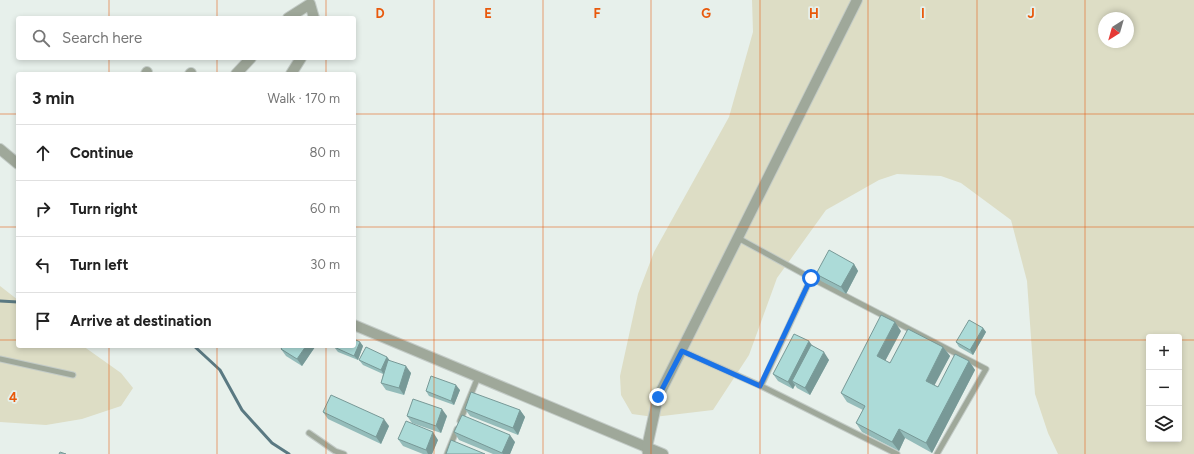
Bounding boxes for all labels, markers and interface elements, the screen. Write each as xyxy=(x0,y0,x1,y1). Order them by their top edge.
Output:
text: D xyxy=(375,6,385,21)
text: E xyxy=(484,6,492,21)
text: F xyxy=(593,6,601,21)
text: G xyxy=(701,6,711,21)
text: H xyxy=(809,6,819,21)
text: I xyxy=(921,6,925,21)
text: J xyxy=(1027,6,1035,21)
north arrow xyxy=(1098,12,1134,48)
search box xyxy=(16,16,356,60)
icon: search xyxy=(30,27,52,49)
text: Search here xyxy=(62,29,142,47)
text: 3 min xyxy=(32,88,74,108)
text: Walk · 170 m xyxy=(268,91,340,106)
icon: ahead xyxy=(32,142,54,164)
text: Continue xyxy=(70,144,133,162)
text: 80 m xyxy=(309,145,340,160)
icon: right xyxy=(32,198,54,220)
text: Turn right xyxy=(70,200,138,218)
text: 60 m xyxy=(310,201,340,216)
icon: left xyxy=(32,254,54,276)
text: Turn left xyxy=(70,256,128,274)
text: 30 m xyxy=(310,257,340,272)
route start xyxy=(802,269,820,287)
icon: arrive xyxy=(32,310,54,332)
text: Arrive at destination xyxy=(70,312,211,330)
map controls xyxy=(1146,334,1182,442)
button: + xyxy=(1146,334,1182,370)
button: − xyxy=(1146,370,1182,406)
route end xyxy=(649,388,667,406)
text: 4 xyxy=(9,390,17,405)
button: layers xyxy=(1146,406,1182,442)

